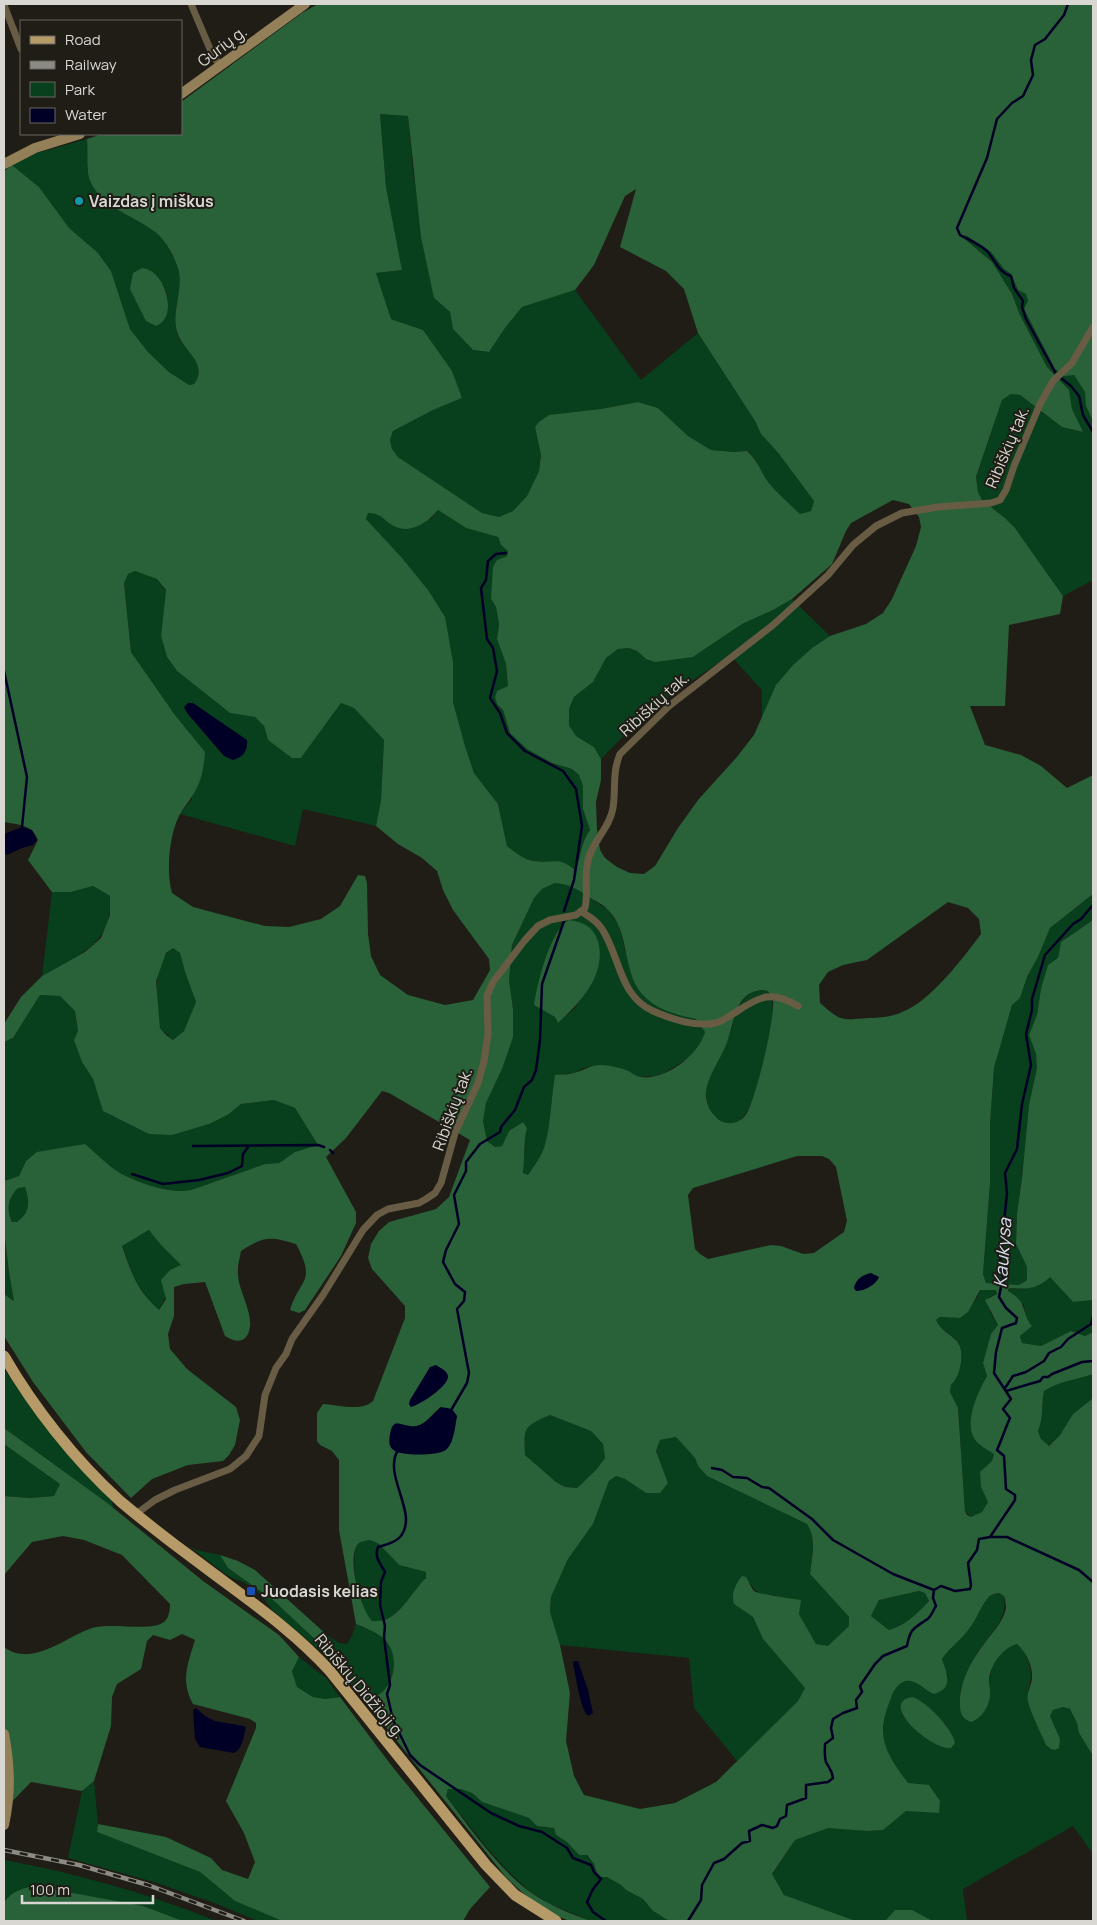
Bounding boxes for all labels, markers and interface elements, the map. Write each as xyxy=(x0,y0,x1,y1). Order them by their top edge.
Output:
legend xyxy=(20,20,182,135)
street label: Gurių g. xyxy=(193,20,251,72)
text: Road xyxy=(65,29,101,50)
text: Railway xyxy=(65,54,117,75)
text: Park xyxy=(65,79,95,100)
text: Water xyxy=(65,104,107,125)
place label: Vaizdas į miškus xyxy=(89,190,214,212)
marker: Vaizdas į miškus xyxy=(73,195,85,207)
street label: Ribiškių tak. xyxy=(980,403,1034,491)
street label: Ribiškių tak. xyxy=(614,667,694,741)
street label: Ribiškių tak. xyxy=(427,1064,477,1154)
water label: Kaukysa xyxy=(988,1217,1016,1288)
place label: Juodasis kelias xyxy=(261,1580,378,1602)
marker: Juodasis kelias xyxy=(245,1585,257,1597)
street label: Ribiškių Didžioji g. xyxy=(310,1629,410,1743)
scale bar xyxy=(22,1872,154,1904)
text: 100 m xyxy=(30,1879,70,1900)

